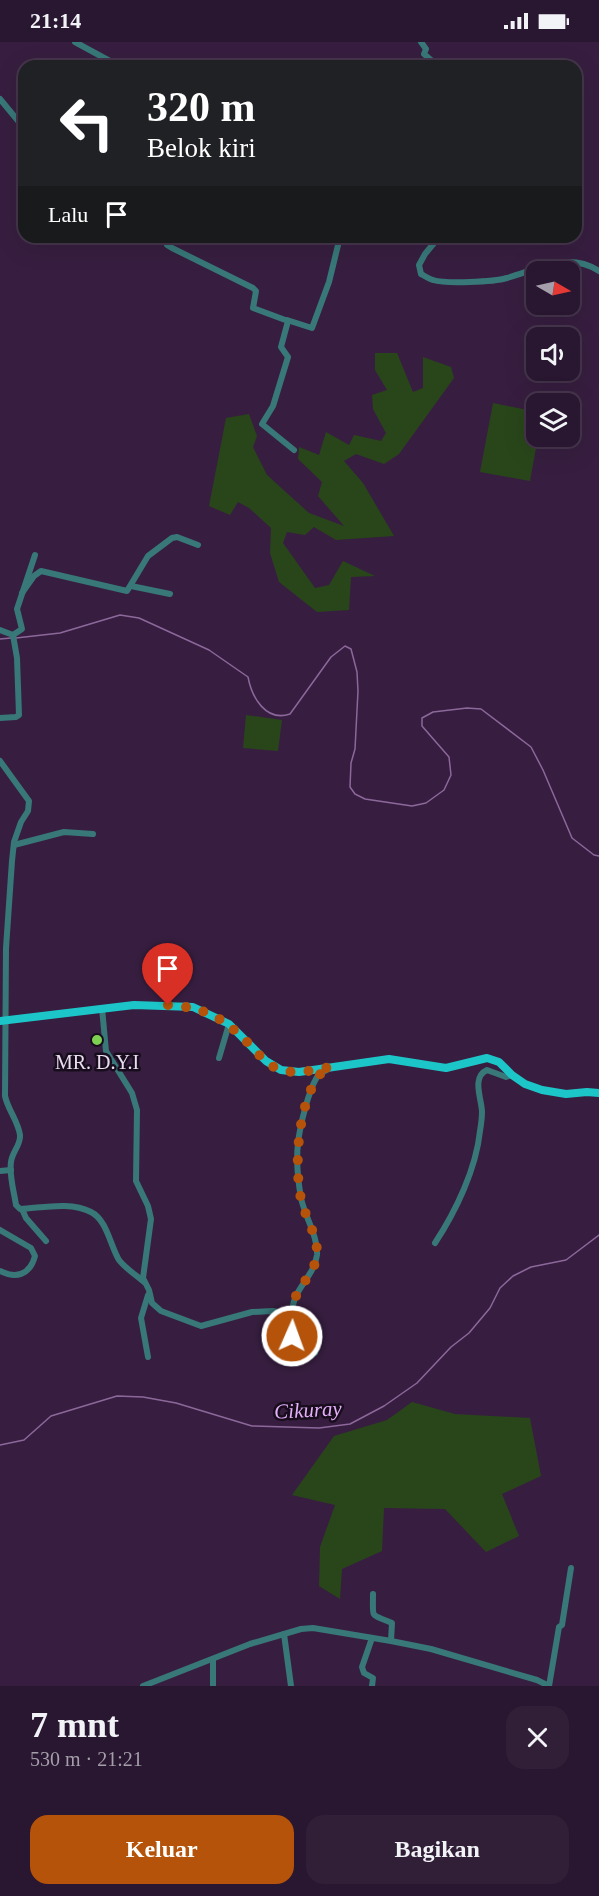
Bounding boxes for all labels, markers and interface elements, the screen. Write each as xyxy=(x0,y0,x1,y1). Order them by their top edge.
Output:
text: 21:14 xyxy=(30,8,81,33)
icon: left xyxy=(48,84,126,162)
text: 320 m xyxy=(147,84,256,130)
text: Belok kiri xyxy=(147,133,256,163)
icon: arrive xyxy=(100,198,133,231)
text: Lalu xyxy=(48,202,88,227)
north arrow xyxy=(526,261,580,315)
map controls xyxy=(526,261,580,447)
button: sound xyxy=(526,327,580,381)
button: layers xyxy=(526,393,580,447)
pin xyxy=(142,943,193,1005)
icon: arrive xyxy=(151,952,184,985)
marker: MR. D.Y.I xyxy=(90,1033,104,1047)
place label: MR. D.Y.I xyxy=(55,1051,139,1073)
position arrow xyxy=(260,1304,324,1368)
water label: Cikuray xyxy=(274,1396,343,1424)
text: 7 mnt xyxy=(30,1705,119,1745)
button: close xyxy=(506,1706,569,1769)
text: 530 m · 21:21 xyxy=(30,1748,143,1770)
button: Keluar xyxy=(30,1815,294,1884)
button: Bagikan xyxy=(306,1815,569,1884)

